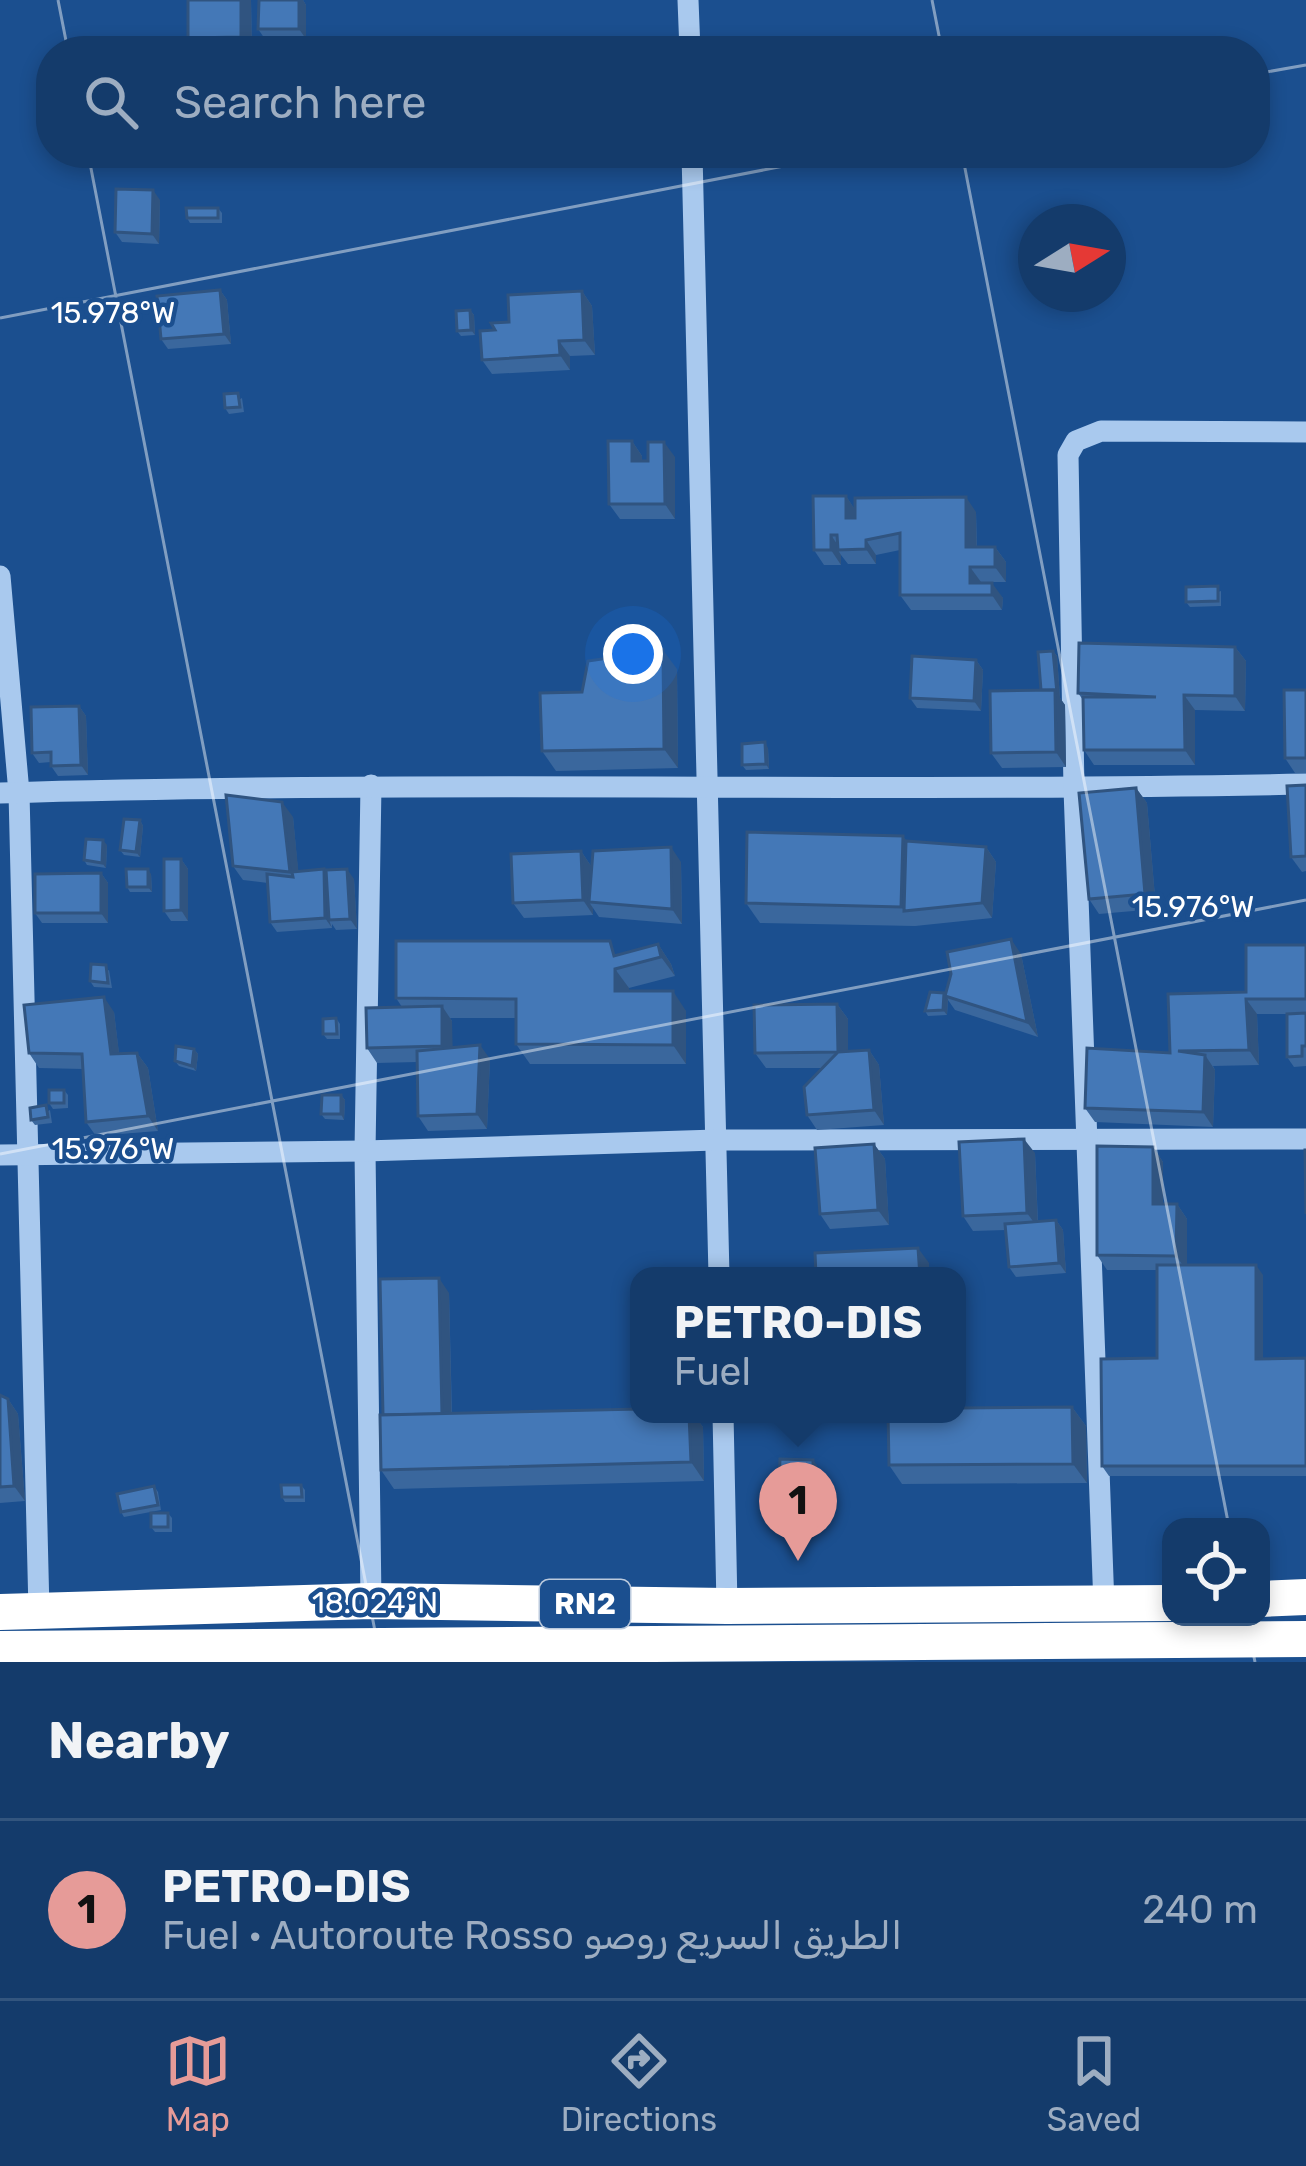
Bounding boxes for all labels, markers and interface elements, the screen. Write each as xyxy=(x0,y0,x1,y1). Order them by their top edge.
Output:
search box xyxy=(36,36,1270,168)
icon: search xyxy=(78,69,144,135)
text: Search here xyxy=(174,76,426,129)
north arrow xyxy=(1018,204,1126,312)
text: 15.978°W xyxy=(51,295,175,331)
your location xyxy=(603,624,663,684)
text: 15.976°W xyxy=(1132,889,1254,925)
text: 15.976°W xyxy=(52,1131,174,1167)
popup xyxy=(630,1267,966,1423)
text: PETRO-DIS xyxy=(674,1296,922,1349)
text: Fuel xyxy=(674,1349,751,1395)
pin: 1 xyxy=(759,1462,837,1561)
map controls xyxy=(1162,1518,1270,1626)
button: locate xyxy=(1162,1518,1270,1626)
road number: RN2 xyxy=(540,1580,630,1628)
text: 18.024°N xyxy=(312,1585,438,1621)
text: Nearby xyxy=(48,1710,230,1771)
text: PETRO-DIS xyxy=(162,1860,410,1913)
text: 1 xyxy=(77,1887,97,1933)
text: 240 m xyxy=(1142,1887,1258,1933)
text: Fuel · Autoroute Rosso الطريق السريع روصو xyxy=(162,1913,902,1959)
tab: Map xyxy=(165,2028,231,2139)
tab: Directions xyxy=(561,2028,717,2139)
tab: Saved xyxy=(1047,2028,1141,2139)

